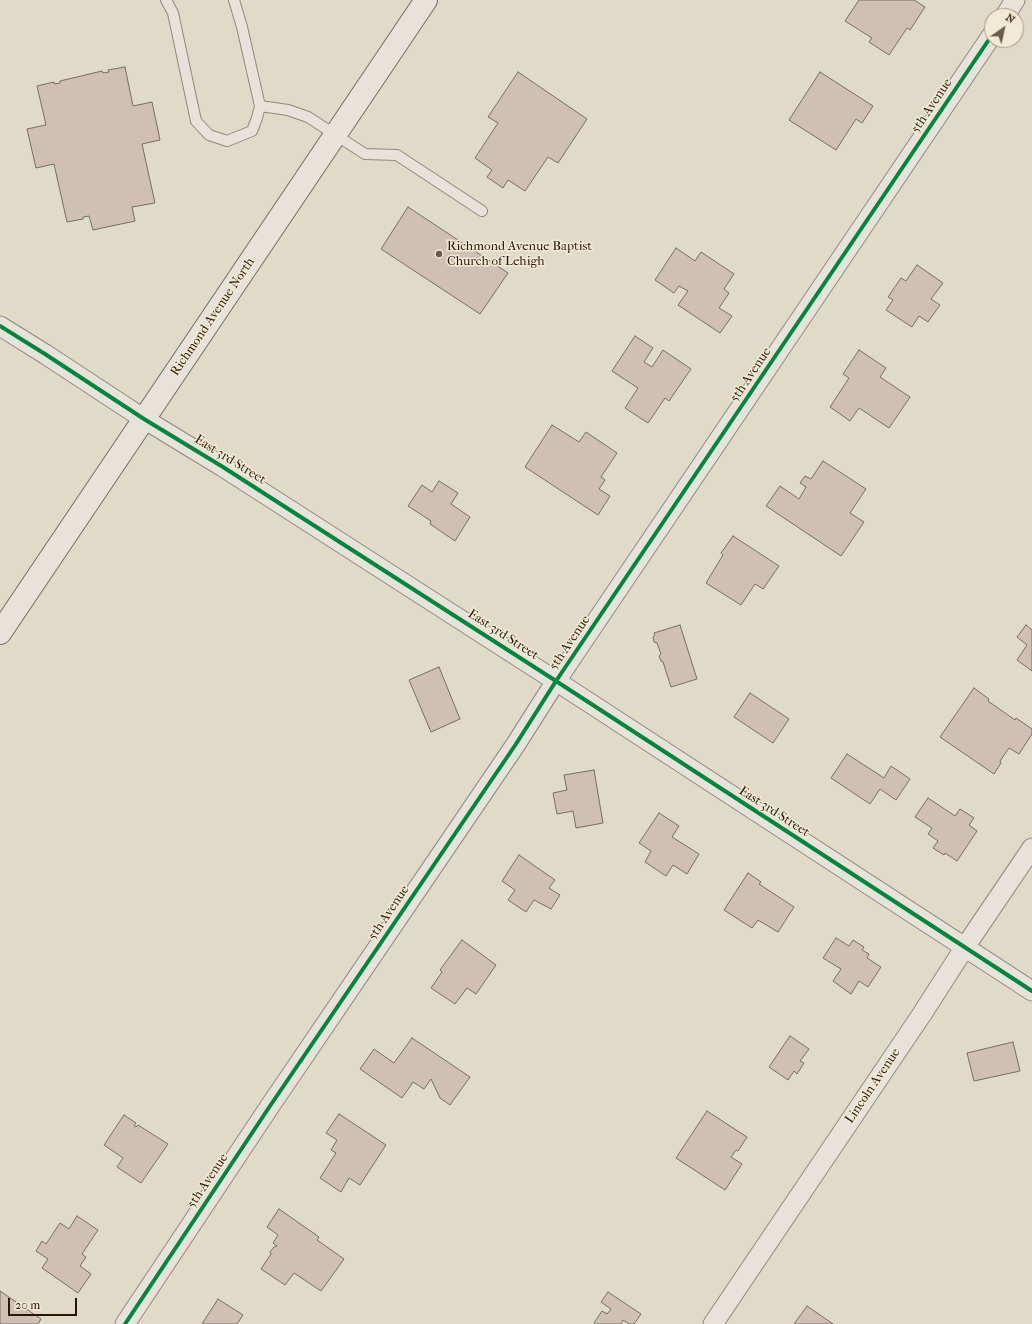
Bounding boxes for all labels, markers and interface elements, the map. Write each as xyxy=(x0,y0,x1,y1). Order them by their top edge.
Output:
north arrow xyxy=(984,8,1024,48)
text: N xyxy=(1003,11,1018,26)
street label: 5th Avenue xyxy=(908,76,956,136)
place label: Richmond Avenue Baptist Church of Lehigh xyxy=(447,239,592,270)
marker: Richmond Avenue Baptist Church of Lehigh xyxy=(434,249,444,259)
street label: Richmond Avenue North xyxy=(168,255,258,379)
street label: 5th Avenue xyxy=(727,345,775,405)
street label: East 3rd Street xyxy=(192,432,268,488)
street label: East 3rd Street xyxy=(465,606,541,664)
street label: 5th Avenue xyxy=(546,613,594,673)
street label: East 3rd Street xyxy=(736,783,812,841)
street label: 5th Avenue xyxy=(365,883,413,943)
street label: Lincoln Avenue xyxy=(842,1045,904,1127)
street label: 5th Avenue xyxy=(184,1151,232,1211)
scale bar xyxy=(10,1290,79,1316)
text: 20 m xyxy=(15,1298,40,1312)

